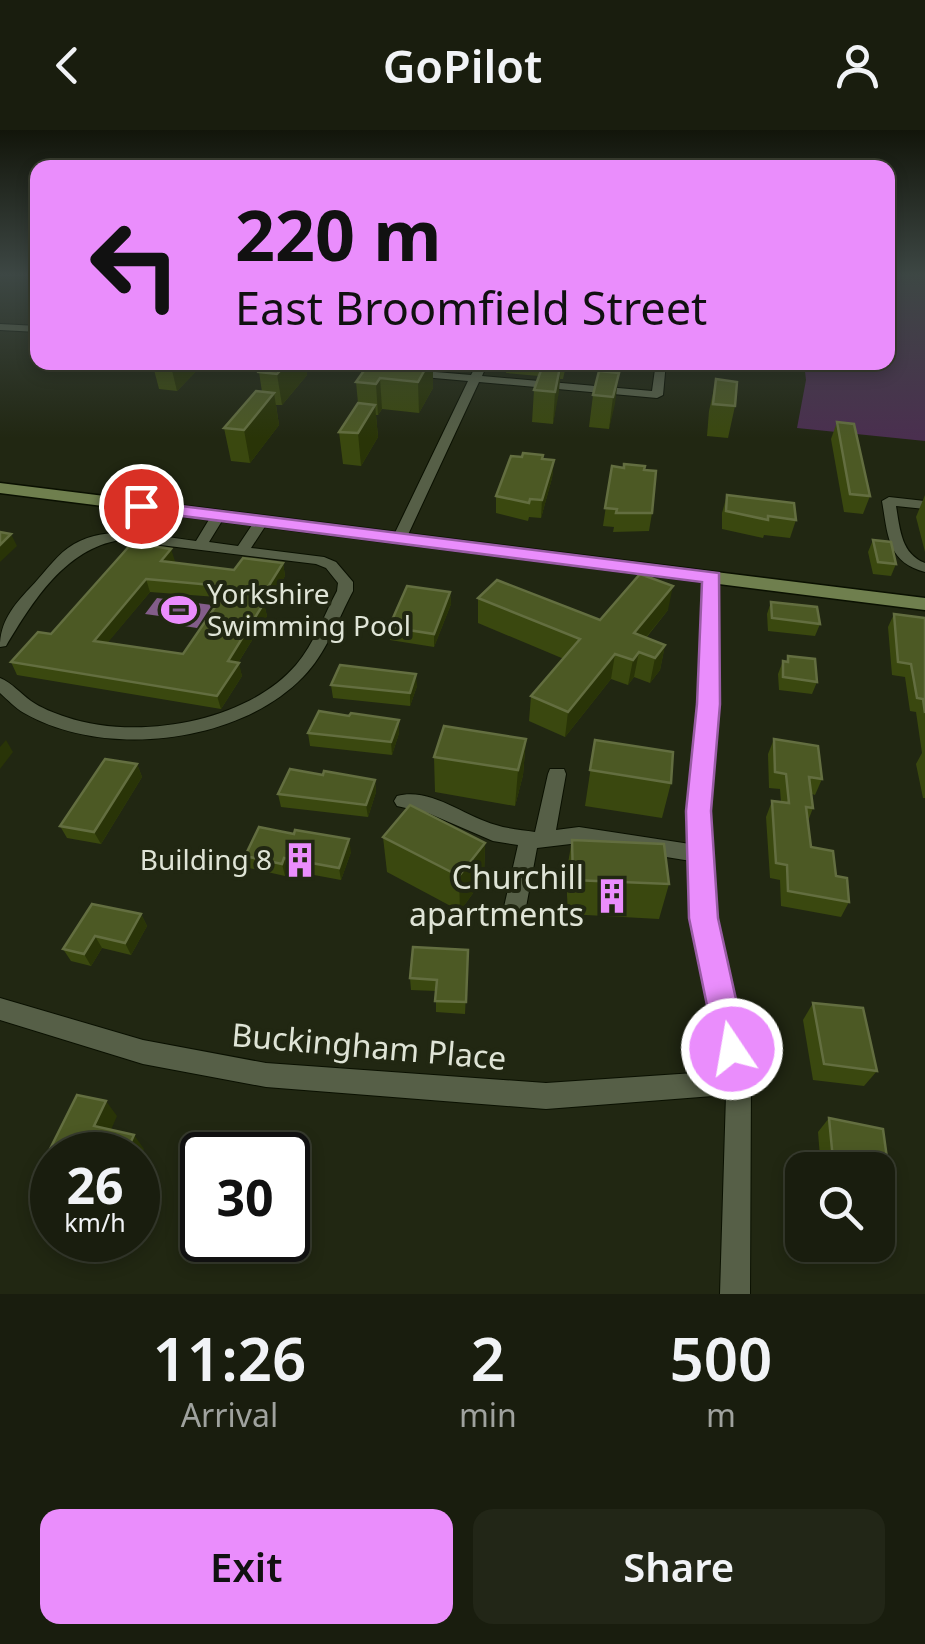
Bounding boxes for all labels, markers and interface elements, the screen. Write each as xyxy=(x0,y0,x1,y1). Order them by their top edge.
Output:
text: GoPilot xyxy=(383,35,542,96)
icon: back xyxy=(40,38,95,93)
icon: person xyxy=(830,38,885,93)
text: 220 m xyxy=(235,186,442,282)
icon: left xyxy=(70,200,200,330)
text: East Broomfield Street xyxy=(235,277,707,338)
pin xyxy=(99,464,184,549)
icon: arrive xyxy=(114,479,169,534)
place label: Yorkshire Swimming Pool xyxy=(207,574,411,644)
sports icon: Yorkshire Swimming Pool xyxy=(160,591,198,629)
place label: Building 8 xyxy=(140,840,272,878)
building icon: Building 8 xyxy=(281,841,319,879)
place label: Churchill apartments xyxy=(409,855,584,935)
building icon: Churchill apartments xyxy=(593,877,631,915)
position arrow xyxy=(680,997,784,1101)
street label: Buckingham Place xyxy=(230,1012,508,1079)
speed limit sign: 30 xyxy=(180,1132,310,1262)
text: 26 xyxy=(66,1151,124,1219)
map controls xyxy=(785,1152,895,1262)
button: search xyxy=(785,1152,895,1262)
text: km/h xyxy=(64,1205,126,1239)
text: 11:26 xyxy=(153,1317,306,1399)
text: 2 xyxy=(471,1317,505,1399)
text: 500 xyxy=(669,1317,772,1399)
text: Arrival xyxy=(181,1393,278,1436)
text: min xyxy=(459,1393,517,1436)
text: m xyxy=(706,1393,736,1436)
button: Exit xyxy=(40,1509,453,1624)
button: Share xyxy=(473,1509,885,1624)

